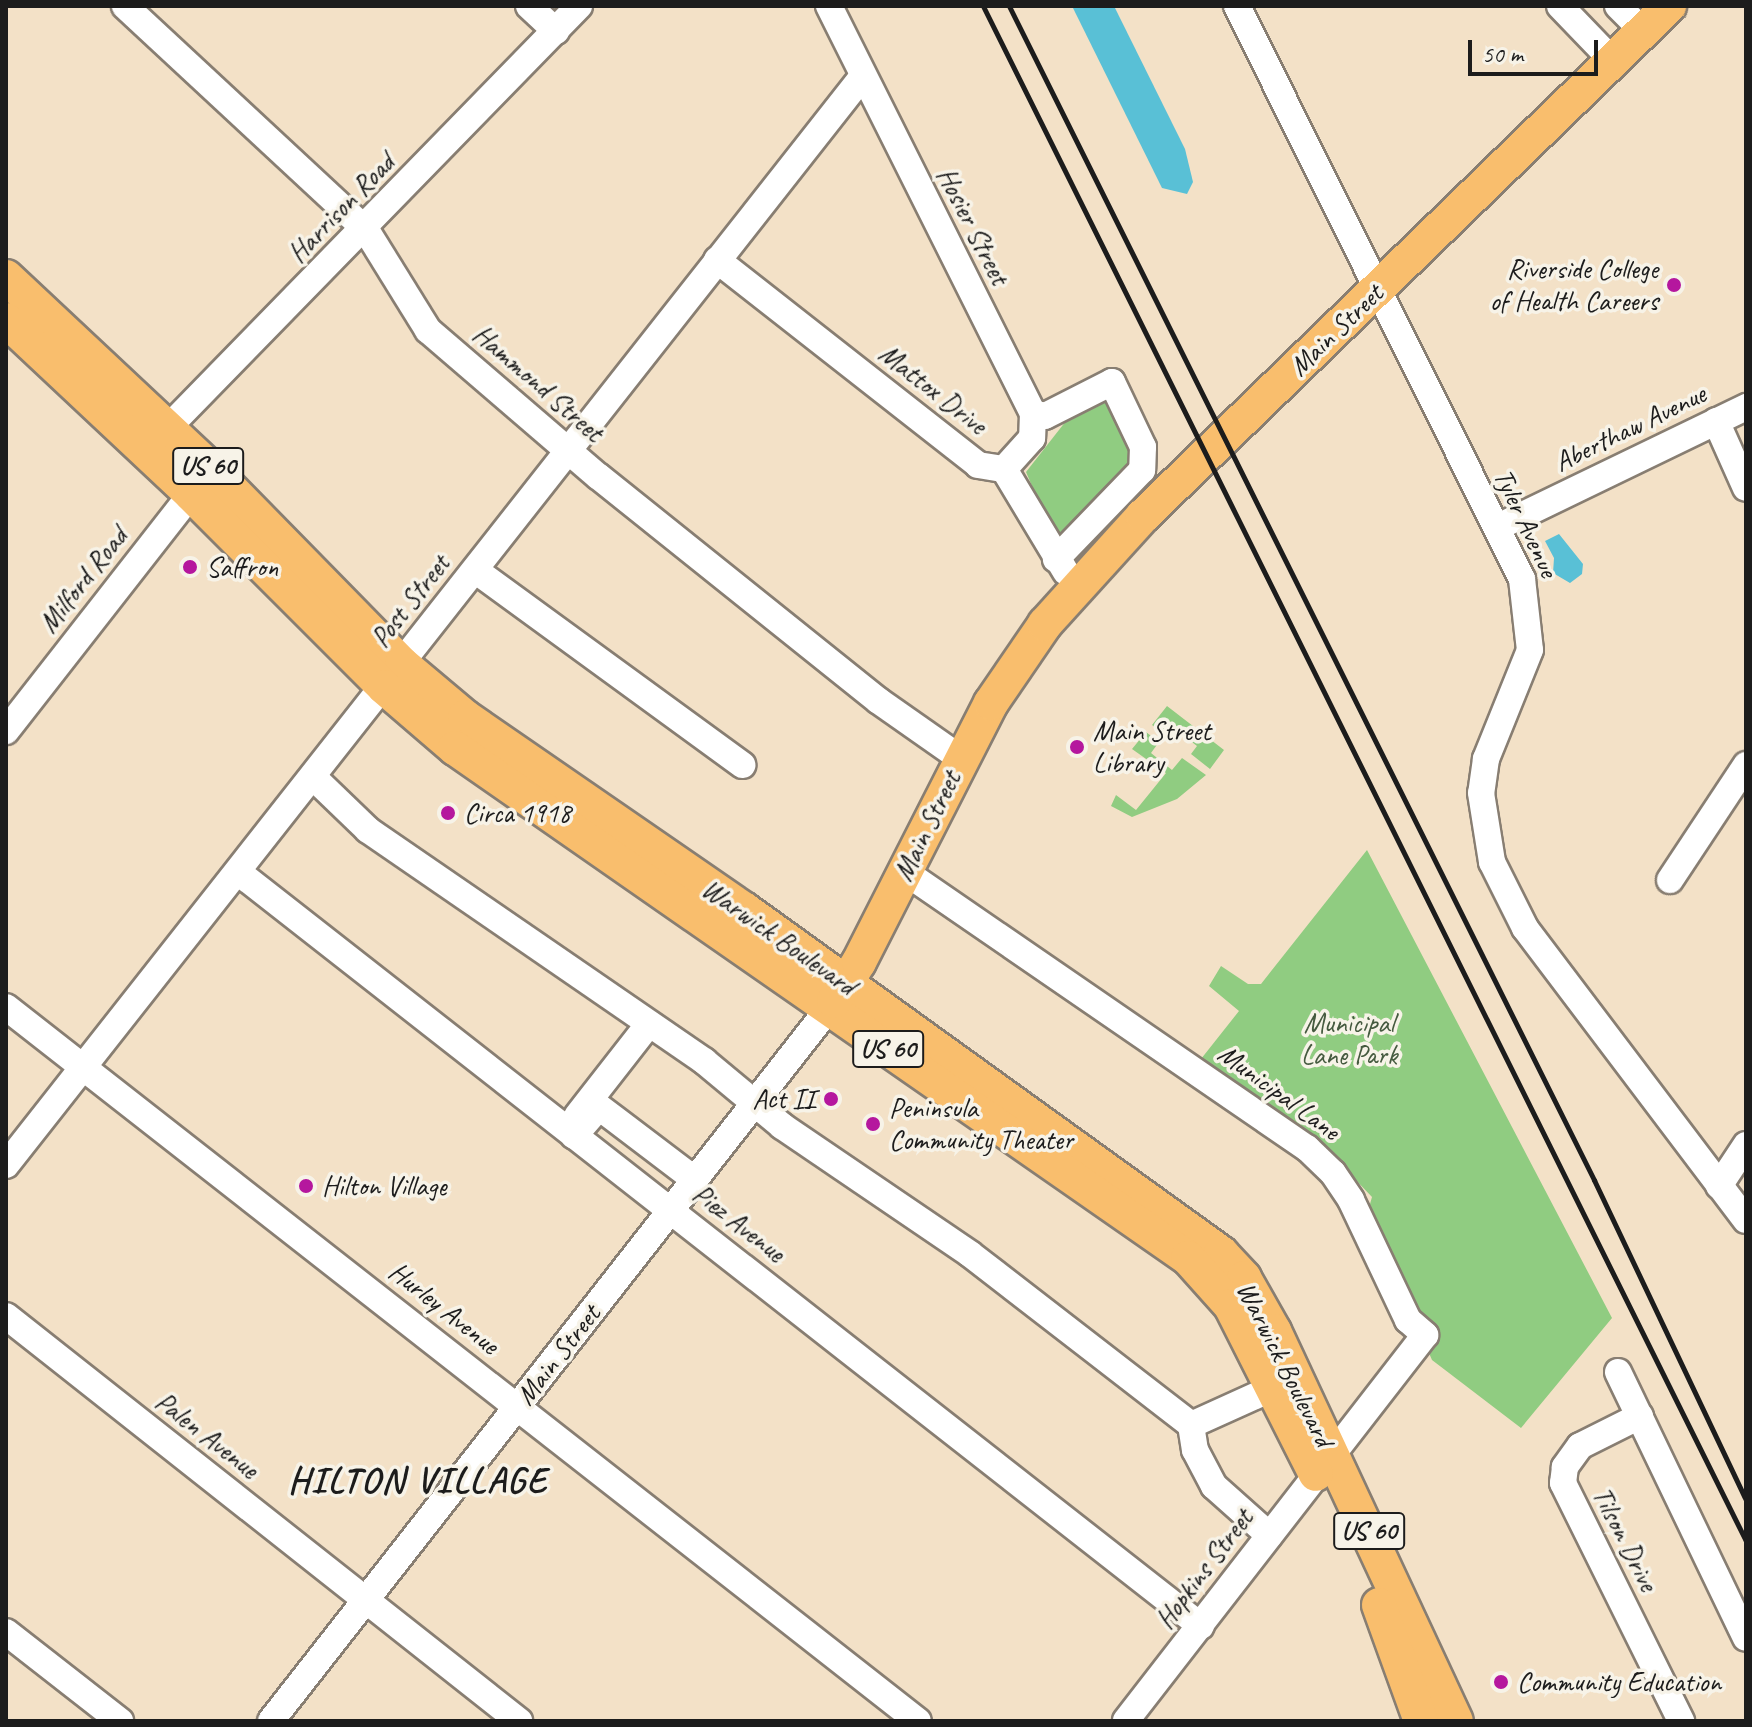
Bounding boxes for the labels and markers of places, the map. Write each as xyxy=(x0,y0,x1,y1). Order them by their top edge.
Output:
place label: Riverside College of Health Careers xyxy=(1490,252,1658,318)
marker: Riverside College of Health Careers xyxy=(1665,276,1683,294)
place label: Saffron xyxy=(206,550,278,584)
marker: Saffron xyxy=(181,558,199,576)
place label: Main Street Library xyxy=(1093,714,1211,780)
marker: Main Street Library xyxy=(1068,738,1086,756)
place label: Circa 1918 xyxy=(464,796,571,830)
marker: Circa 1918 xyxy=(439,804,457,822)
place label: Act II xyxy=(752,1082,815,1116)
marker: Act II xyxy=(822,1090,840,1108)
place label: Peninsula Community Theater xyxy=(889,1091,1074,1157)
marker: Peninsula Community Theater xyxy=(864,1115,882,1133)
place label: Hilton Village xyxy=(322,1169,445,1203)
marker: Hilton Village xyxy=(297,1177,315,1195)
place label: Community Education xyxy=(1517,1665,1721,1699)
marker: Community Education xyxy=(1492,1673,1510,1691)

